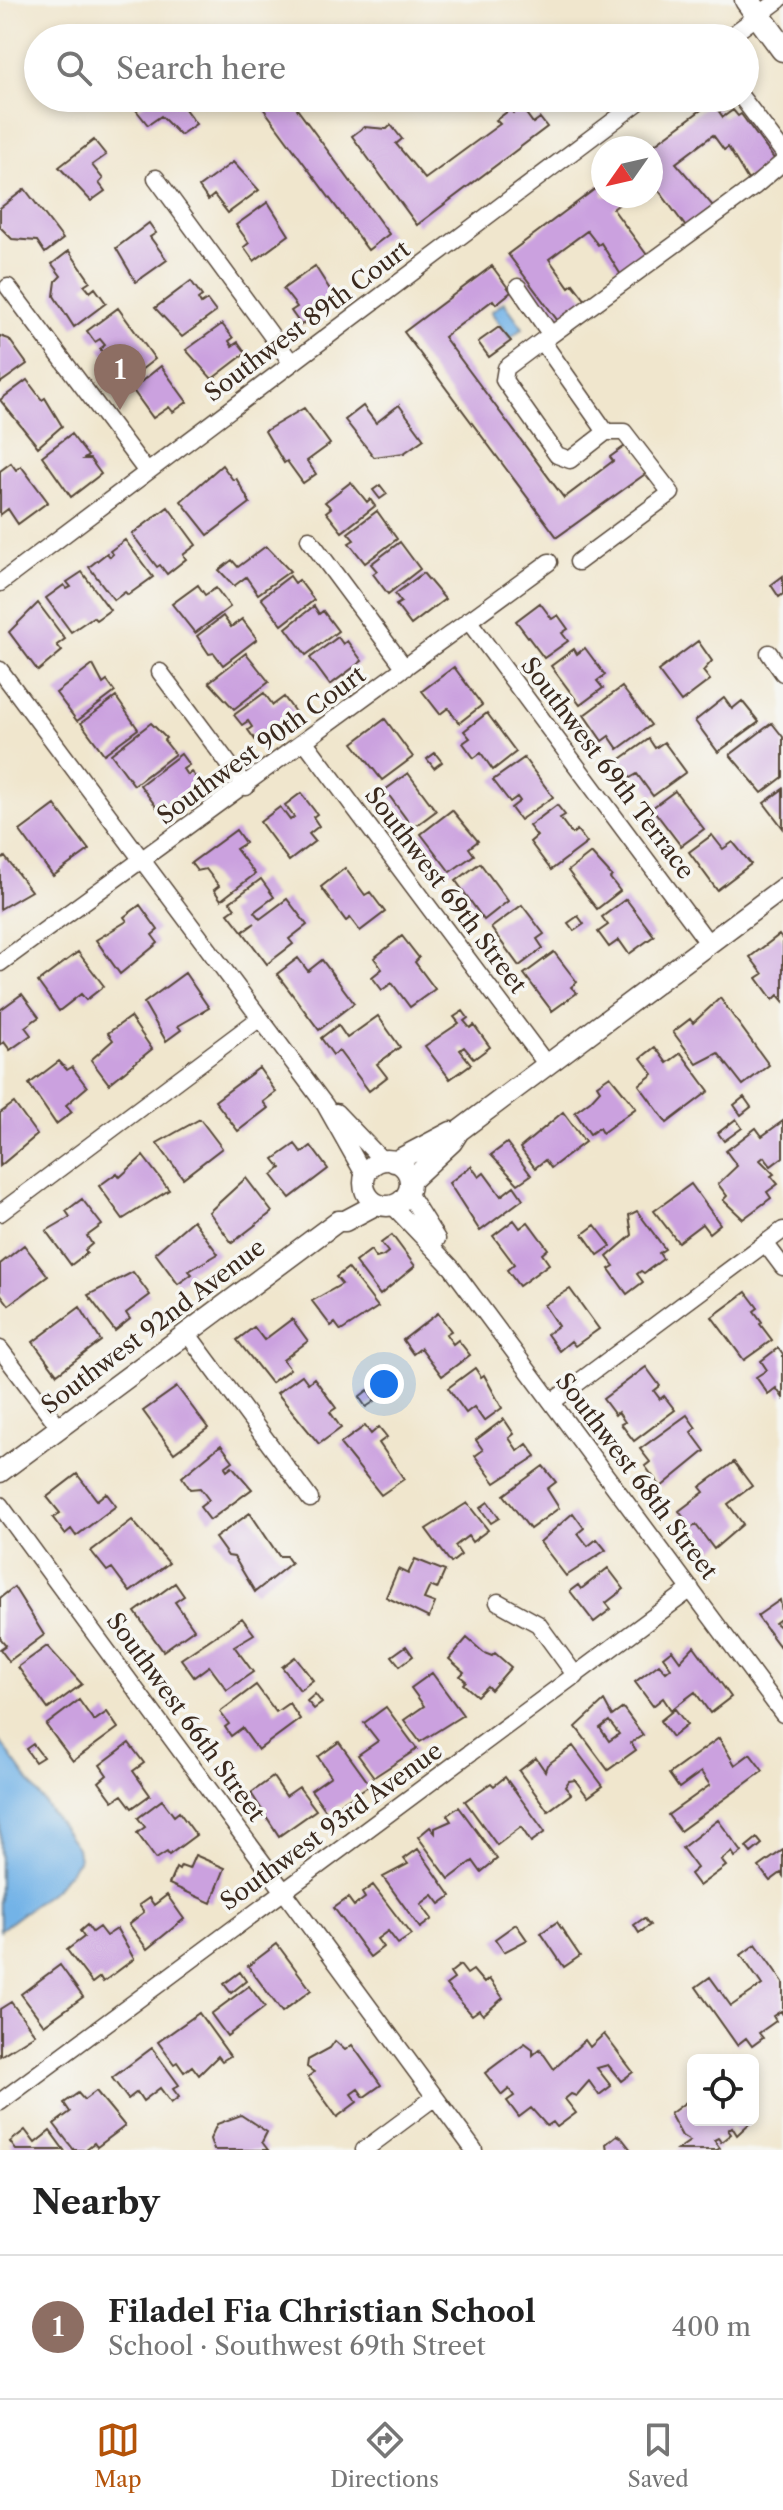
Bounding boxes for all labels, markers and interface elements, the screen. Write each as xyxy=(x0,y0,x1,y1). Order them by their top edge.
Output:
search box xyxy=(24,24,759,112)
icon: search xyxy=(52,46,96,90)
text: Search here xyxy=(116,50,286,87)
north arrow xyxy=(591,136,663,208)
street label: Southwest 89th Court xyxy=(199,234,416,408)
pin: 1 xyxy=(94,344,146,410)
street label: Southwest 69th Terrace xyxy=(515,651,701,885)
street label: Southwest 90th Court xyxy=(151,659,371,830)
street label: Southwest 69th Street xyxy=(359,781,533,999)
street label: Southwest 92nd Avenue xyxy=(35,1232,271,1420)
your location xyxy=(364,1364,404,1404)
street label: Southwest 68th Street xyxy=(550,1367,724,1585)
street label: Southwest 66th Street xyxy=(101,1607,272,1827)
street label: Southwest 93rd Avenue xyxy=(214,1736,448,1916)
map controls xyxy=(687,2054,759,2126)
button: locate xyxy=(687,2054,759,2126)
text: Nearby xyxy=(32,2181,160,2223)
text: Filadel Fia Christian School xyxy=(108,2293,536,2330)
text: 1 xyxy=(52,2311,64,2343)
text: 400 m xyxy=(672,2311,751,2343)
text: School · Southwest 69th Street xyxy=(108,2330,486,2362)
tab: Map xyxy=(94,2418,142,2493)
tab: Directions xyxy=(330,2418,439,2493)
tab: Saved xyxy=(628,2418,689,2493)

